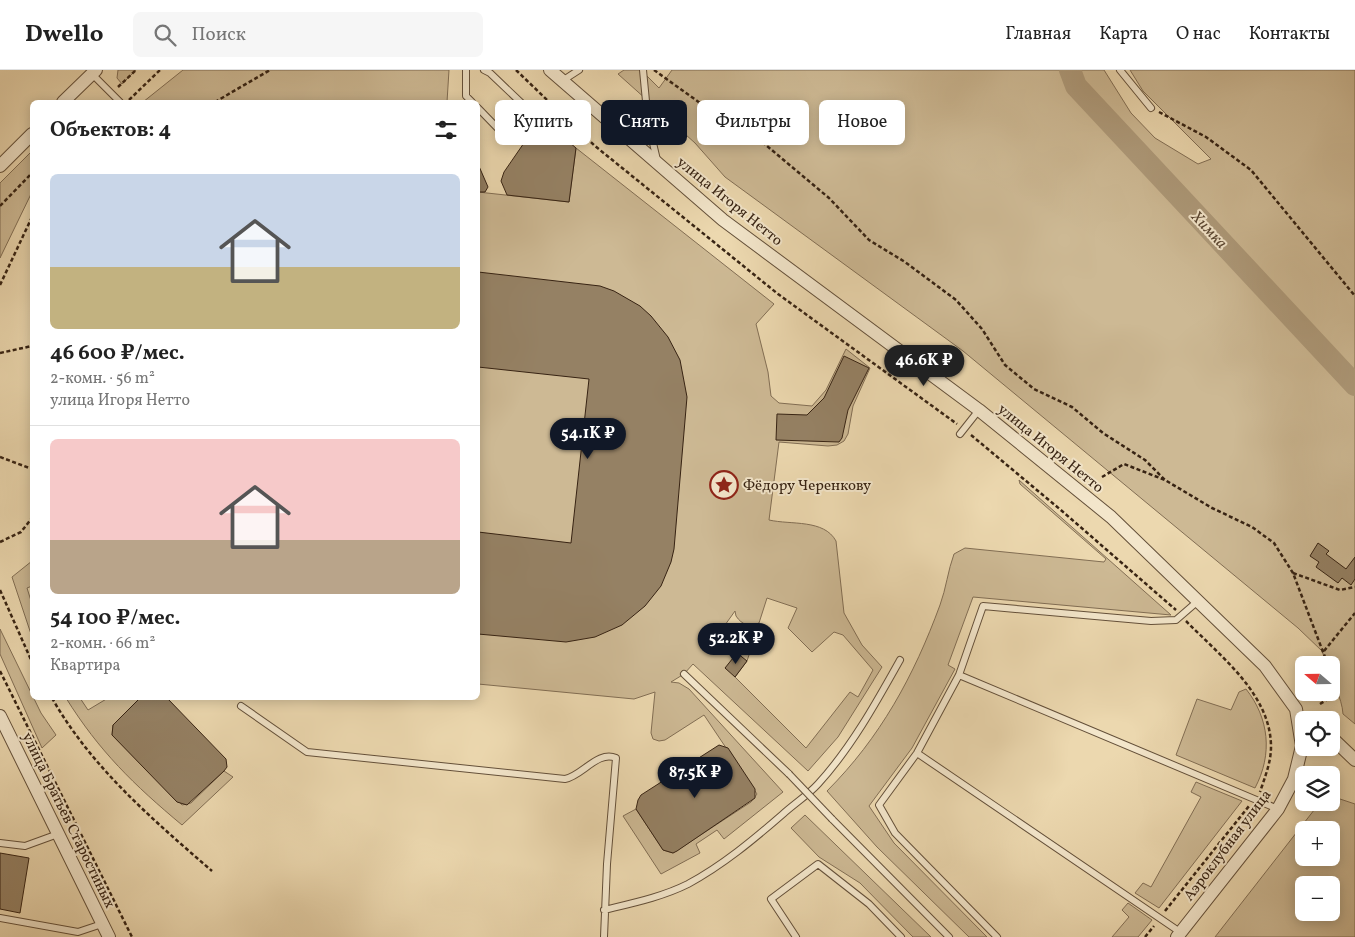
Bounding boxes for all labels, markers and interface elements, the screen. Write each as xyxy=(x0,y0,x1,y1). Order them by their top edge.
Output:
search box xyxy=(133,12,483,57)
text: Dwello xyxy=(25,18,103,52)
icon: search xyxy=(151,21,179,49)
text: Поиск xyxy=(191,22,246,48)
text: Главная xyxy=(1005,22,1071,47)
text: Карта xyxy=(1099,22,1148,47)
text: О нас xyxy=(1176,22,1221,47)
text: Контакты xyxy=(1249,22,1330,47)
chip: Купить xyxy=(495,100,591,145)
chip: Снять xyxy=(601,100,687,145)
chip: Фильтры xyxy=(697,100,809,145)
chip: Новое xyxy=(819,100,905,145)
text: Объектов: 4 xyxy=(50,116,171,145)
icon: filters xyxy=(432,116,460,144)
street label: улица Игоря Нетто xyxy=(671,153,787,252)
icon: home xyxy=(210,206,300,296)
water label: Химка xyxy=(1185,206,1232,254)
text: 46 600 ₽/мес. xyxy=(50,339,185,368)
pin: 46.6K ₽ xyxy=(878,344,970,387)
text: 46.6K ₽ xyxy=(895,350,953,372)
text: 2-комн. · 56 m² xyxy=(50,368,155,390)
text: улица Игоря Нетто xyxy=(50,390,190,412)
street label: улица Игоря Нетто xyxy=(992,400,1108,499)
pin: 54.1K ₽ xyxy=(542,418,634,460)
text: 54.1K ₽ xyxy=(561,423,615,445)
place icon: Фёдору Черенкову xyxy=(709,470,739,500)
icon: home xyxy=(210,472,300,562)
place label: Фёдору Черенкову xyxy=(743,476,871,497)
text: 54 100 ₽/мес. xyxy=(50,604,180,633)
pin: 52.2K ₽ xyxy=(690,622,782,665)
text: 52.2K ₽ xyxy=(709,628,763,650)
text: 2-комн. · 66 m² xyxy=(50,633,155,655)
text: Квартира xyxy=(50,655,120,677)
north arrow xyxy=(1295,656,1340,701)
map controls xyxy=(1295,656,1340,921)
button: locate xyxy=(1295,711,1340,756)
street label: улица Братьев Старостиных xyxy=(16,729,120,912)
pin: 87.5K ₽ xyxy=(649,756,741,799)
text: 87.5K ₽ xyxy=(669,762,721,784)
button: layers xyxy=(1295,766,1340,811)
street label: Аэроклубная улица xyxy=(1179,786,1277,906)
button: + xyxy=(1295,821,1340,866)
button: − xyxy=(1295,876,1340,921)

